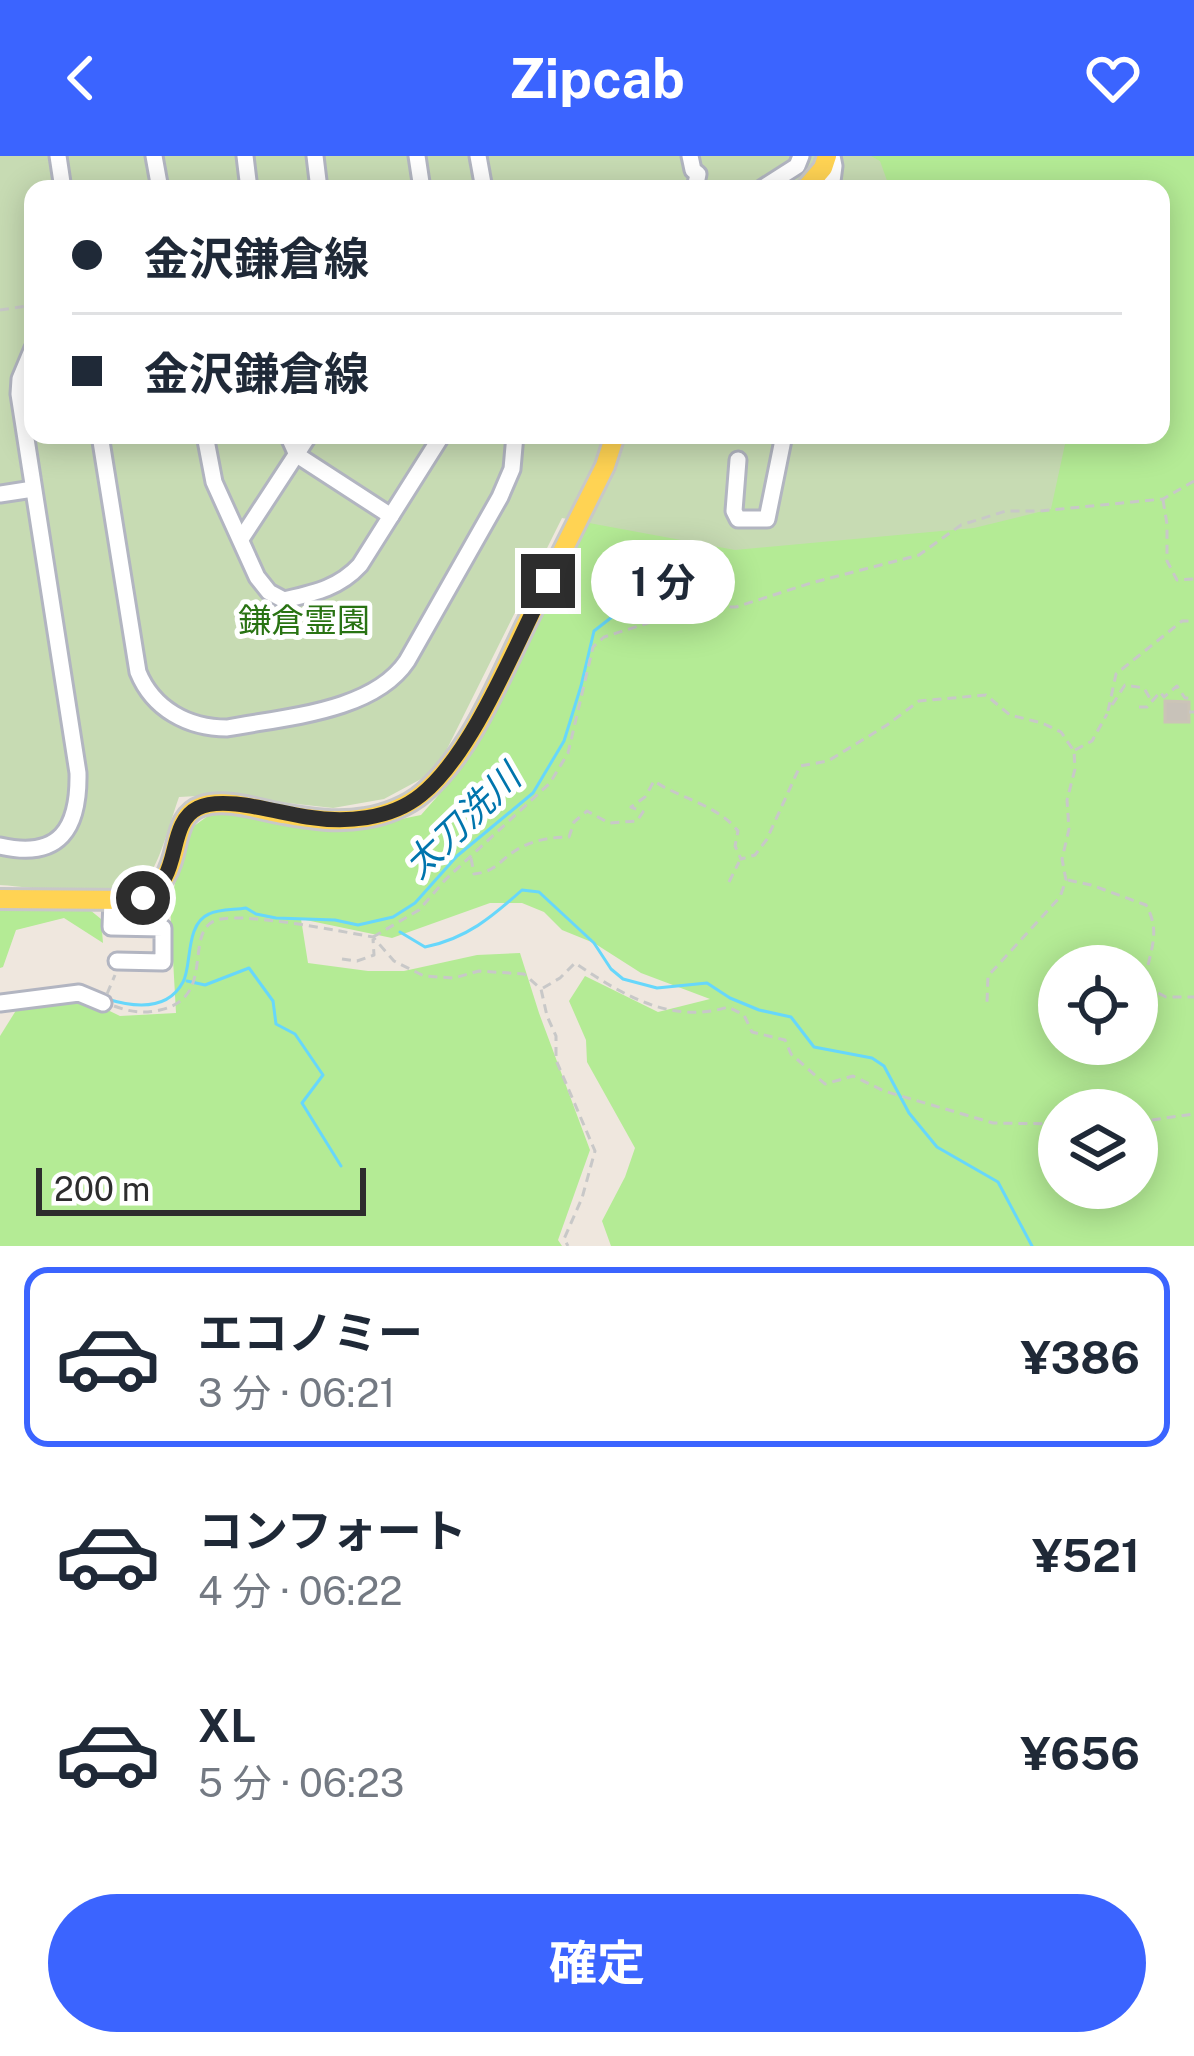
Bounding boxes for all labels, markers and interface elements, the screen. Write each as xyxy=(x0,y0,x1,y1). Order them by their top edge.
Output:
icon: back xyxy=(48,45,114,111)
icon: heart xyxy=(1080,45,1146,111)
text: Zipcab xyxy=(509,47,685,110)
text: 金沢鎌倉線 xyxy=(144,232,369,285)
text: 金沢鎌倉線 xyxy=(144,347,369,400)
callout: 1 分 xyxy=(590,539,734,623)
route end xyxy=(521,554,575,608)
text: 1 分 xyxy=(631,559,695,605)
park label: 鎌倉霊園 xyxy=(238,601,370,639)
water label: 太刀洗川 xyxy=(396,753,531,886)
route start xyxy=(116,871,170,925)
map controls xyxy=(1038,945,1158,1209)
button: locate xyxy=(1038,945,1158,1065)
button: layers xyxy=(1038,1089,1158,1209)
scale bar xyxy=(36,1162,366,1215)
text: 200 m xyxy=(54,1170,150,1208)
icon: car xyxy=(54,1303,162,1411)
text: エコノミー xyxy=(198,1306,423,1359)
text: ¥386 xyxy=(1021,1331,1140,1384)
text: 3 分 · 06:21 xyxy=(198,1370,395,1416)
icon: car xyxy=(54,1501,162,1609)
text: コンフォート xyxy=(198,1504,467,1557)
text: ¥521 xyxy=(1032,1529,1140,1582)
text: 4 分 · 06:22 xyxy=(198,1568,403,1614)
icon: car xyxy=(54,1699,162,1807)
text: XL xyxy=(198,1699,256,1752)
text: ¥656 xyxy=(1021,1727,1140,1780)
text: 5 分 · 06:23 xyxy=(198,1760,404,1806)
button: 確定 xyxy=(48,1894,1146,2032)

